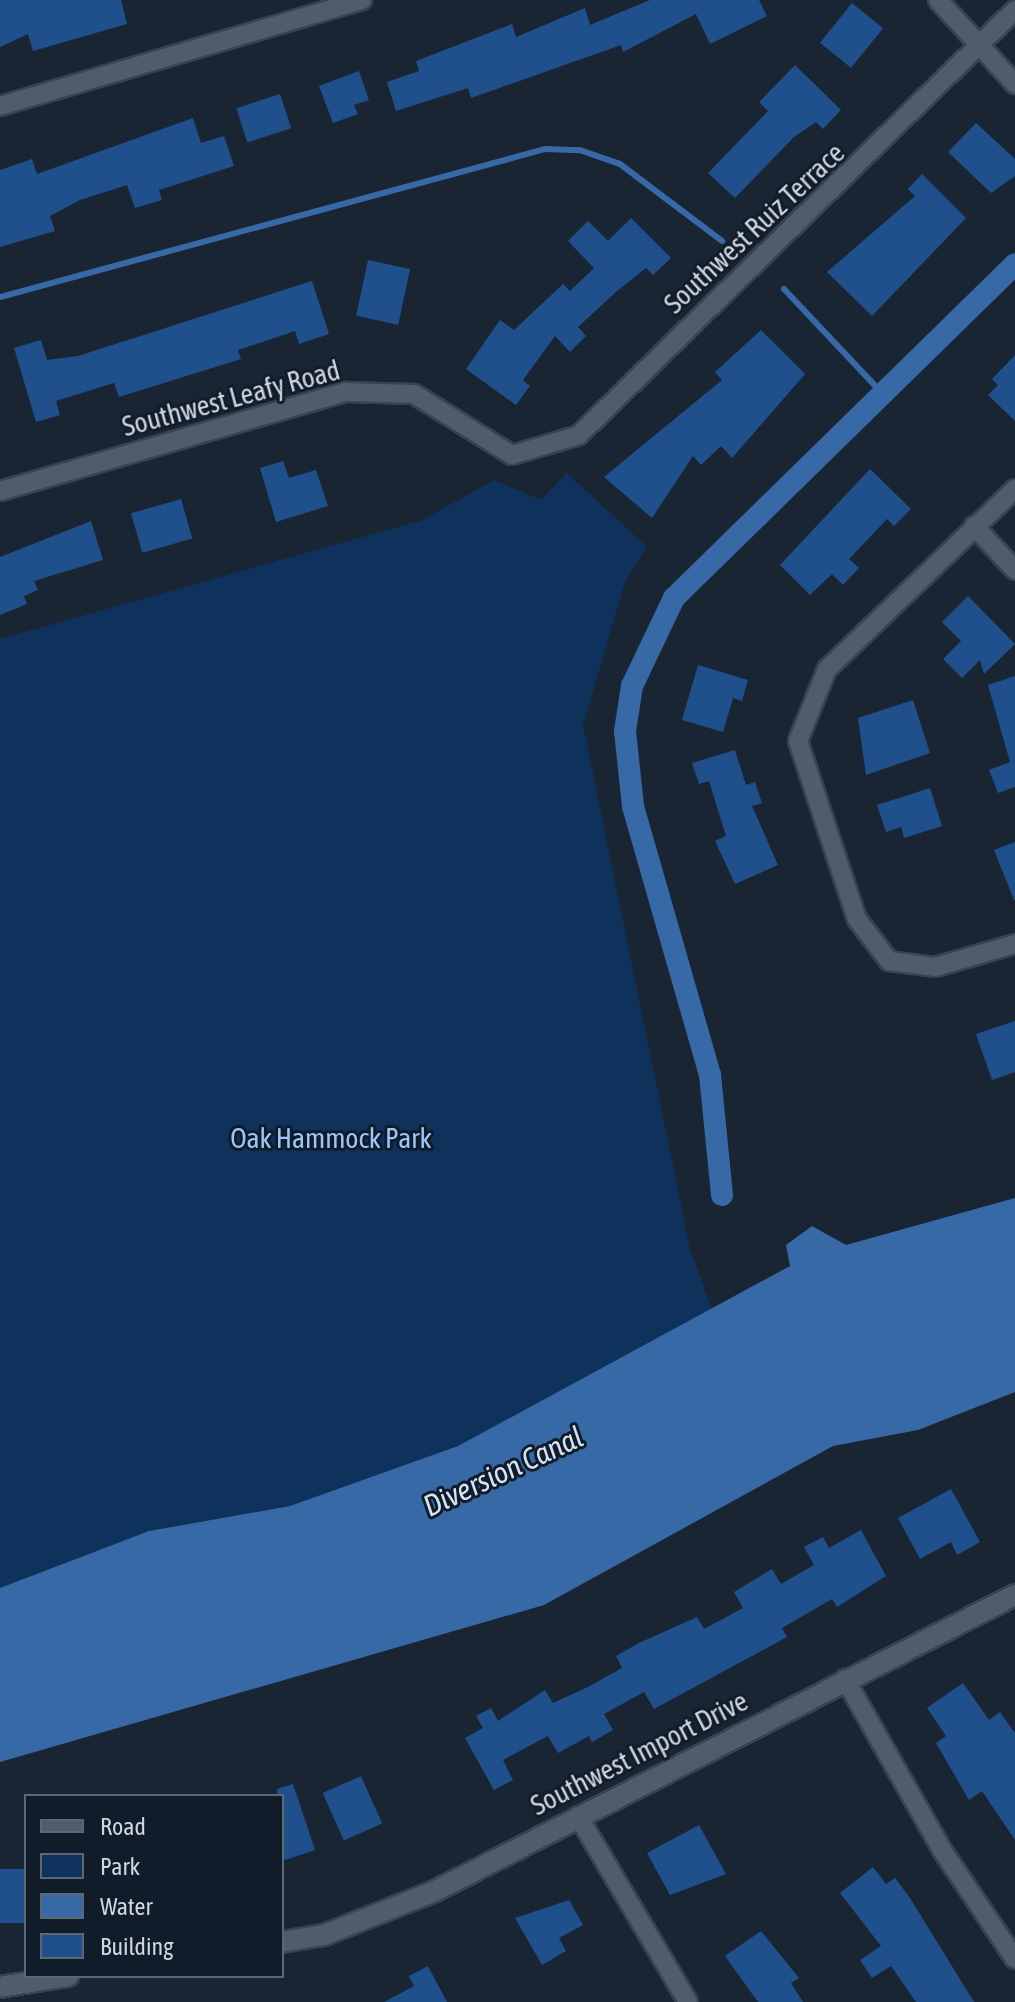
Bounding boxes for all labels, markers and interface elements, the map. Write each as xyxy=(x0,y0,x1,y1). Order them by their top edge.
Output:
street label: Southwest Ruiz Terrace xyxy=(657,136,851,320)
street label: Southwest Leafy Road xyxy=(118,353,344,443)
park label: Oak Hammock Park xyxy=(230,1121,432,1155)
water label: Diversion Canal xyxy=(417,1418,589,1524)
street label: Southwest Import Drive xyxy=(525,1684,753,1822)
legend xyxy=(24,1794,284,1978)
text: Road xyxy=(100,1813,146,1840)
text: Park xyxy=(100,1853,140,1880)
text: Water xyxy=(100,1893,153,1920)
text: Building xyxy=(100,1933,173,1960)

